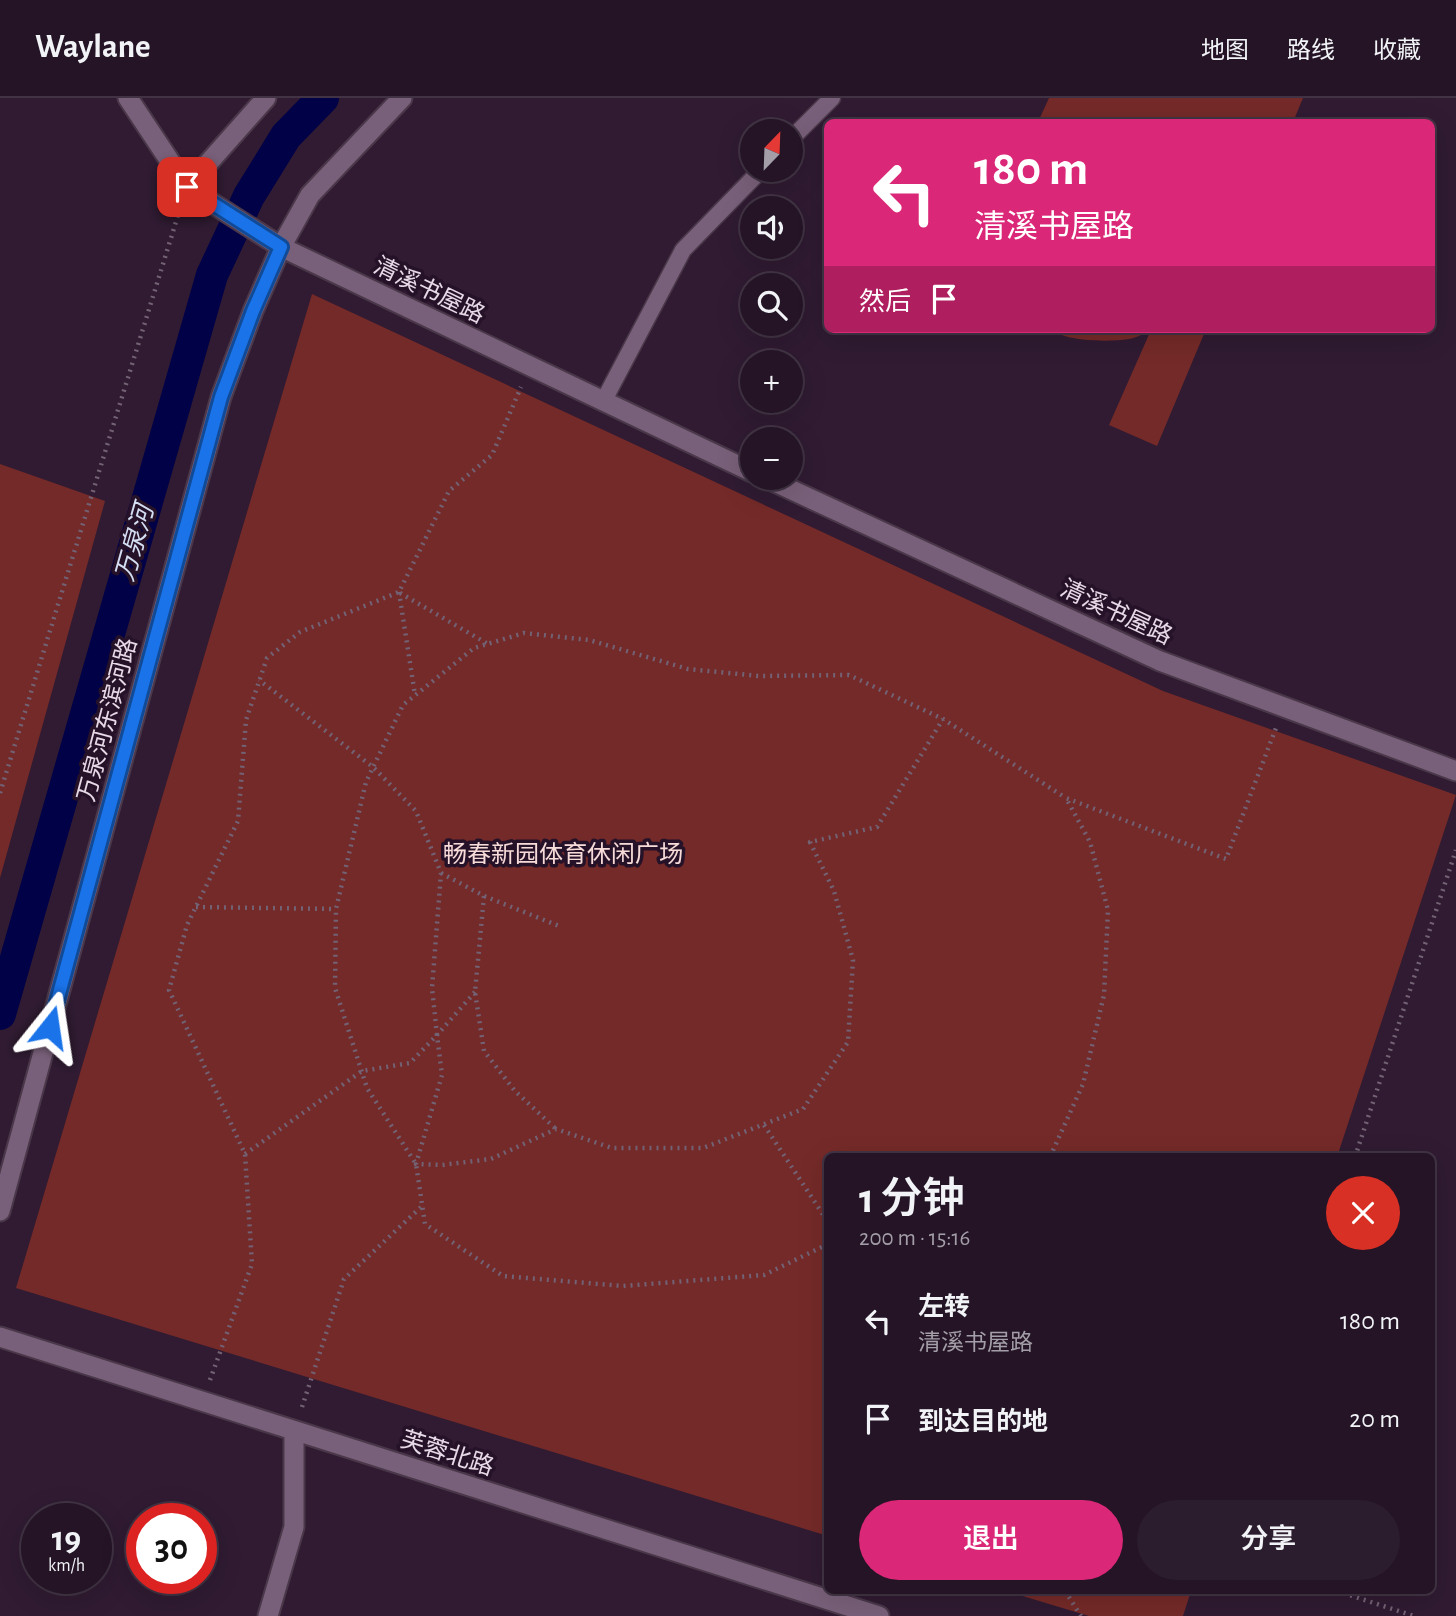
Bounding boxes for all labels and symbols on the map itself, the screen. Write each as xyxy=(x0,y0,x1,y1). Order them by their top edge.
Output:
north arrow xyxy=(740,119,803,182)
pin xyxy=(157,157,217,217)
street label: 清溪书屋路 xyxy=(370,252,489,328)
water label: 万泉河 xyxy=(111,497,160,584)
street label: 清溪书屋路 xyxy=(1057,575,1176,649)
street label: 万泉河东滨河路 xyxy=(73,635,141,804)
park label: 畅春新园体育休闲广场 xyxy=(443,841,683,867)
position arrow xyxy=(13,990,87,1064)
street label: 芙蓉北路 xyxy=(398,1426,497,1480)
speed limit sign: 30 xyxy=(126,1503,217,1594)

